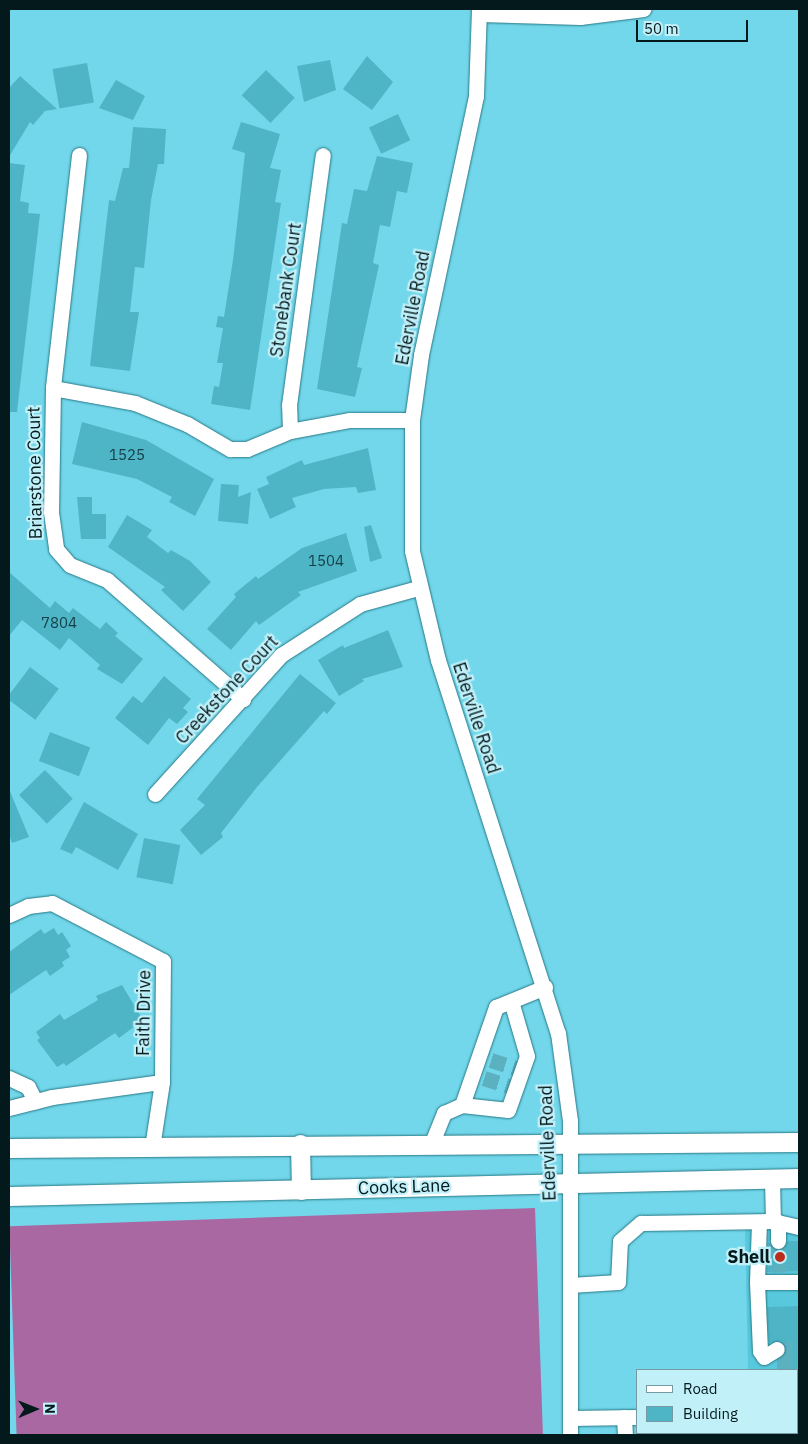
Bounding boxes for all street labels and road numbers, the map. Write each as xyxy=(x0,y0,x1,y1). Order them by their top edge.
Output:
street label: Stonebank Court xyxy=(266,221,306,359)
street label: Ederville Road xyxy=(391,249,435,367)
street label: Briarstone Court xyxy=(23,406,47,540)
street label: Creekstone Court xyxy=(171,631,283,749)
street label: Ederville Road xyxy=(448,660,504,776)
street label: Faith Drive xyxy=(132,970,156,1056)
street label: Ederville Road xyxy=(535,1085,561,1201)
street label: Cooks Lane xyxy=(357,1175,451,1199)

